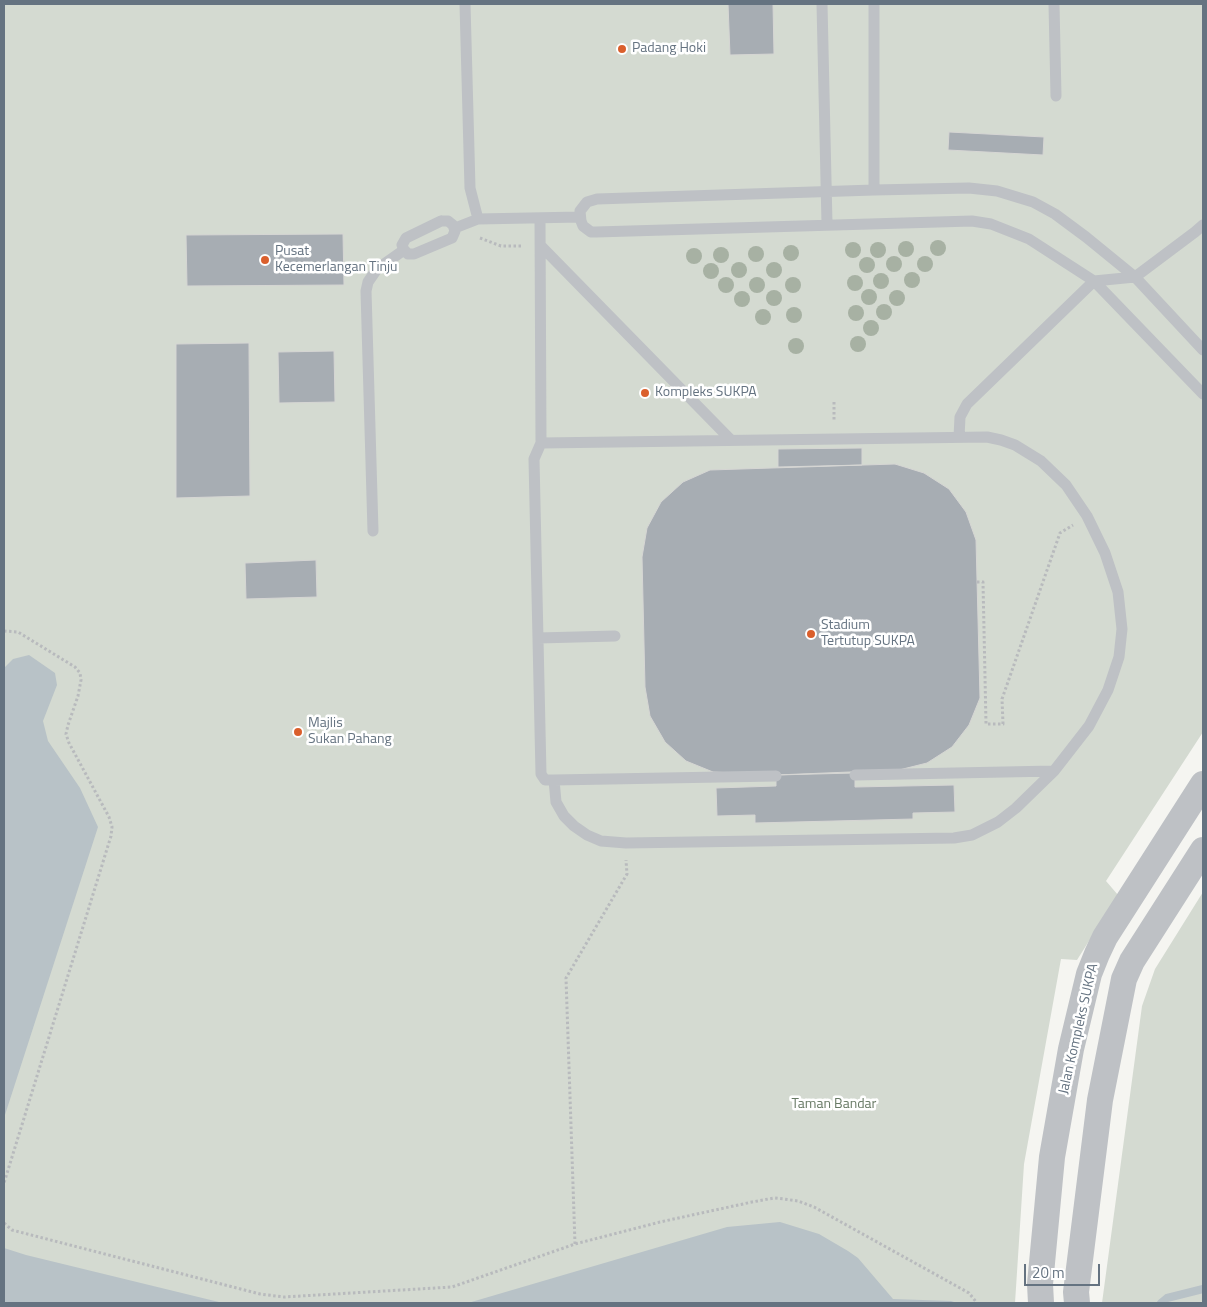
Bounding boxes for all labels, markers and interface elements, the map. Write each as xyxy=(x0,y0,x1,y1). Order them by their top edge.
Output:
place label: Padang Hoki xyxy=(632,41,706,57)
marker: Padang Hoki xyxy=(616,43,628,55)
place label: Pusat Kecemerlangan Tinju xyxy=(275,244,398,276)
marker: Pusat Kecemerlangan Tinju xyxy=(259,254,271,266)
place label: Kompleks SUKPA xyxy=(655,385,757,401)
marker: Kompleks SUKPA xyxy=(639,387,651,399)
place label: Stadium Tertutup SUKPA xyxy=(821,618,915,650)
marker: Stadium Tertutup SUKPA xyxy=(805,628,817,640)
place label: Majlis Sukan Pahang xyxy=(308,716,392,749)
marker: Majlis Sukan Pahang xyxy=(292,726,304,738)
street label: Jalan Kompleks SUKPA xyxy=(1056,962,1102,1096)
park label: Taman Bandar xyxy=(792,1097,876,1113)
scale bar xyxy=(1027,1254,1103,1286)
text: 20 m xyxy=(1032,1261,1065,1284)

